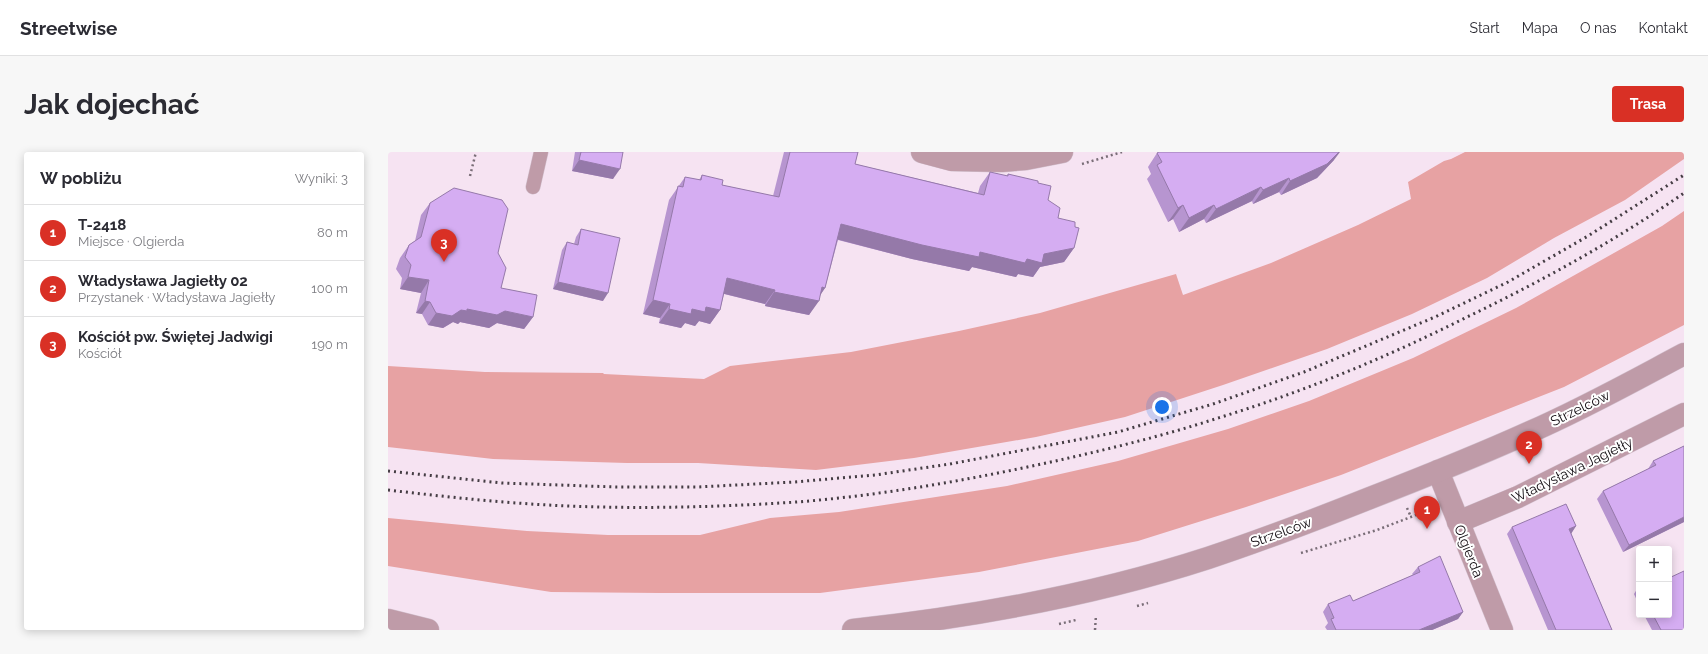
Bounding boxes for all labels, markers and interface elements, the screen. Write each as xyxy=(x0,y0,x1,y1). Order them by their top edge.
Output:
text: Streetwise xyxy=(20,17,117,39)
text: Start xyxy=(1470,20,1500,36)
text: Mapa xyxy=(1522,20,1558,36)
text: O nas xyxy=(1580,20,1617,36)
text: Kontakt xyxy=(1639,20,1688,36)
button: Trasa xyxy=(1612,86,1684,122)
text: Jak dojechać xyxy=(24,88,200,121)
text: W pobliżu xyxy=(40,168,122,188)
text: Wyniki: 3 xyxy=(295,171,348,186)
text: T-2418 xyxy=(78,216,126,234)
text: 1 xyxy=(50,225,56,240)
text: 80 m xyxy=(317,225,348,240)
pin: 3 xyxy=(431,229,457,262)
text: Miejsce · Olgierda xyxy=(78,234,184,249)
text: Władysława Jagiełły 02 xyxy=(78,272,248,290)
text: 2 xyxy=(49,281,57,296)
text: 100 m xyxy=(311,281,348,296)
text: Przystanek · Władysława Jagiełły xyxy=(78,290,275,305)
text: Kościół pw. Świętej Jadwigi xyxy=(78,328,273,346)
text: 3 xyxy=(49,337,57,352)
text: 190 m xyxy=(312,337,348,352)
text: Kościół xyxy=(78,346,121,361)
street label: Strzelców xyxy=(1548,387,1613,429)
your location xyxy=(1152,397,1172,417)
pin: 2 xyxy=(1516,431,1542,464)
street label: Władysława Jagiełły xyxy=(1509,434,1635,506)
pin: 1 xyxy=(1414,496,1440,529)
street label: Strzelców xyxy=(1248,513,1314,550)
street label: Olgierda xyxy=(1451,522,1487,580)
map controls xyxy=(1636,546,1672,618)
button: + xyxy=(1636,546,1672,582)
button: − xyxy=(1636,582,1672,618)

